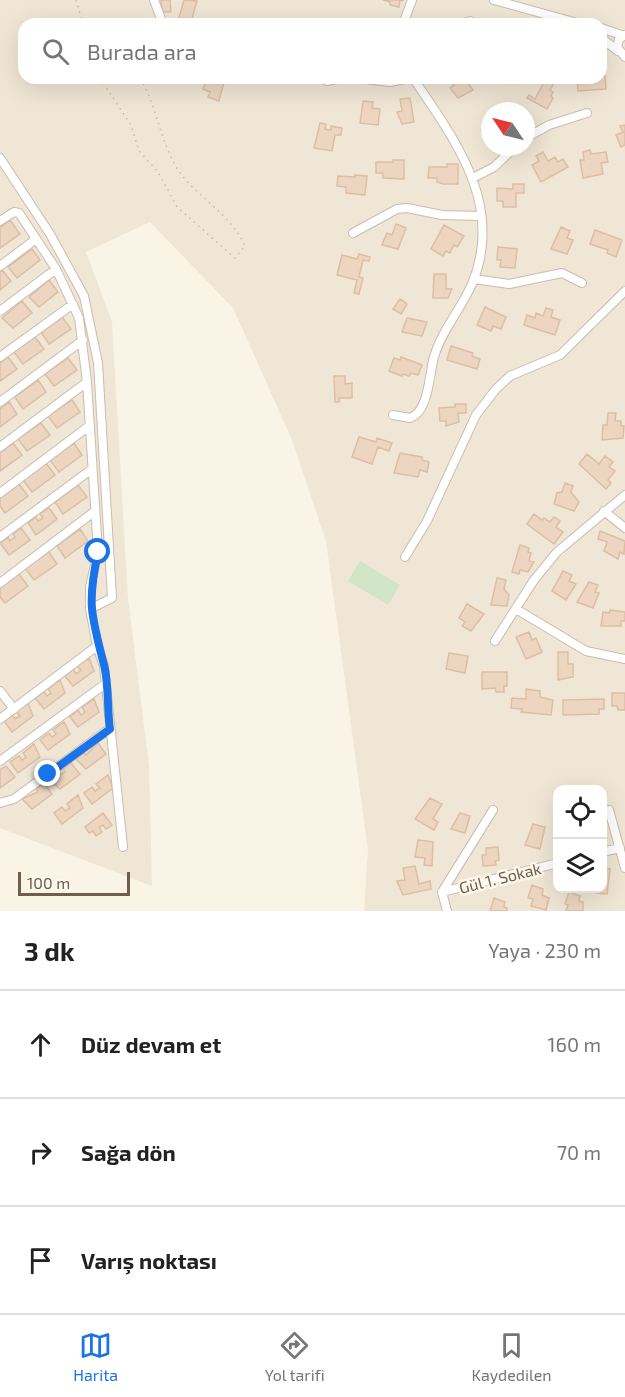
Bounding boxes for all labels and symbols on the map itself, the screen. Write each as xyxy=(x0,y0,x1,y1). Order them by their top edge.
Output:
north arrow xyxy=(481,102,535,156)
route start xyxy=(84,538,110,564)
route end xyxy=(34,760,60,786)
street label: Gül 1. Sokak xyxy=(457,858,543,897)
scale bar xyxy=(18,869,130,896)

